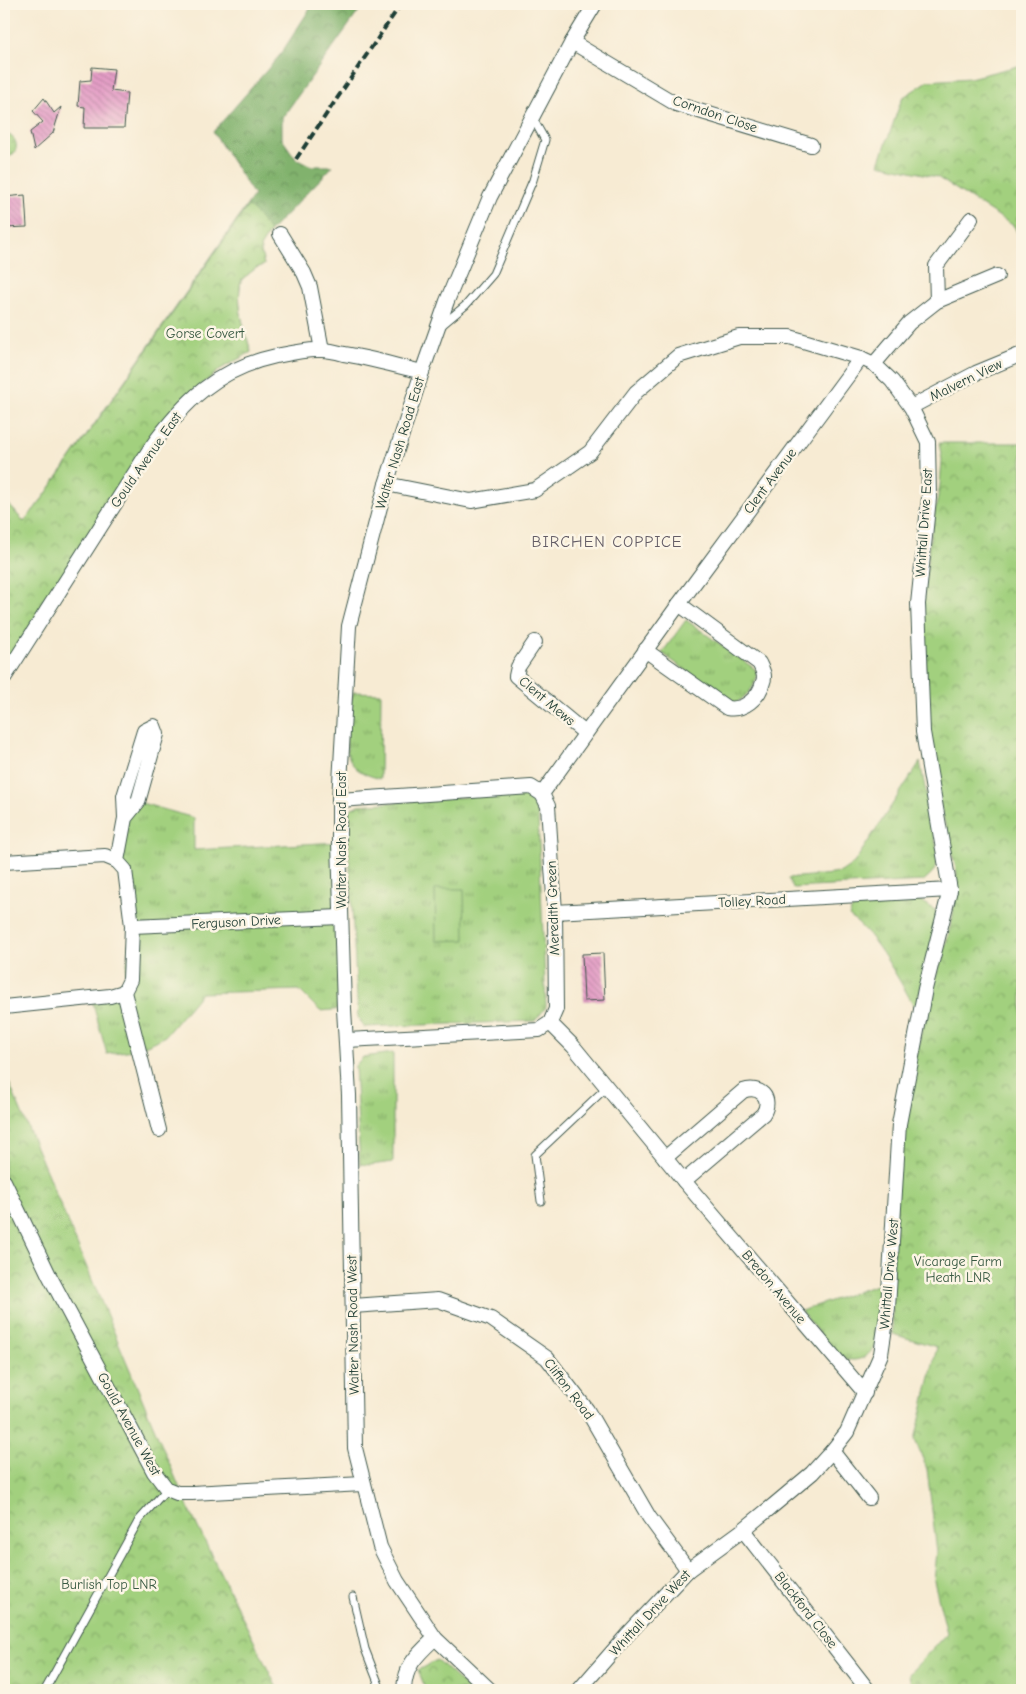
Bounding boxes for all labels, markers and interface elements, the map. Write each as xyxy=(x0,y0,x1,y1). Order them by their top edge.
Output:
street label: Corndon Close xyxy=(670,92,760,136)
park label: Gorse Covert xyxy=(166,325,245,342)
street label: Malvern View xyxy=(927,355,1006,405)
street label: Walter Nash Road East xyxy=(372,374,428,511)
street label: Gould Avenue East xyxy=(107,408,186,511)
street label: Clent Avenue xyxy=(740,445,800,517)
street label: Whittall Drive East xyxy=(912,467,936,578)
district label: BIRCHEN COPPICE xyxy=(532,533,682,551)
street label: Clent Mews xyxy=(515,673,579,729)
street label: Walter Nash Road East xyxy=(333,770,350,909)
street label: Meredith Green xyxy=(543,860,563,956)
street label: Tolley Road xyxy=(718,891,786,911)
street label: Ferguson Drive xyxy=(191,911,281,933)
street label: Whittall Drive West xyxy=(876,1217,902,1330)
street label: Bredon Avenue xyxy=(738,1247,810,1327)
park label: Vicarage Farm Heath LNR xyxy=(914,1253,1002,1286)
street label: Walter Nash Road West xyxy=(343,1254,363,1395)
street label: Clifton Road xyxy=(540,1355,598,1423)
street label: Gould Avenue West xyxy=(94,1370,165,1479)
street label: Whittall Drive West xyxy=(606,1566,695,1659)
street label: Blackford Close xyxy=(771,1568,841,1652)
park label: Burlish Top LNR xyxy=(61,1576,157,1593)

